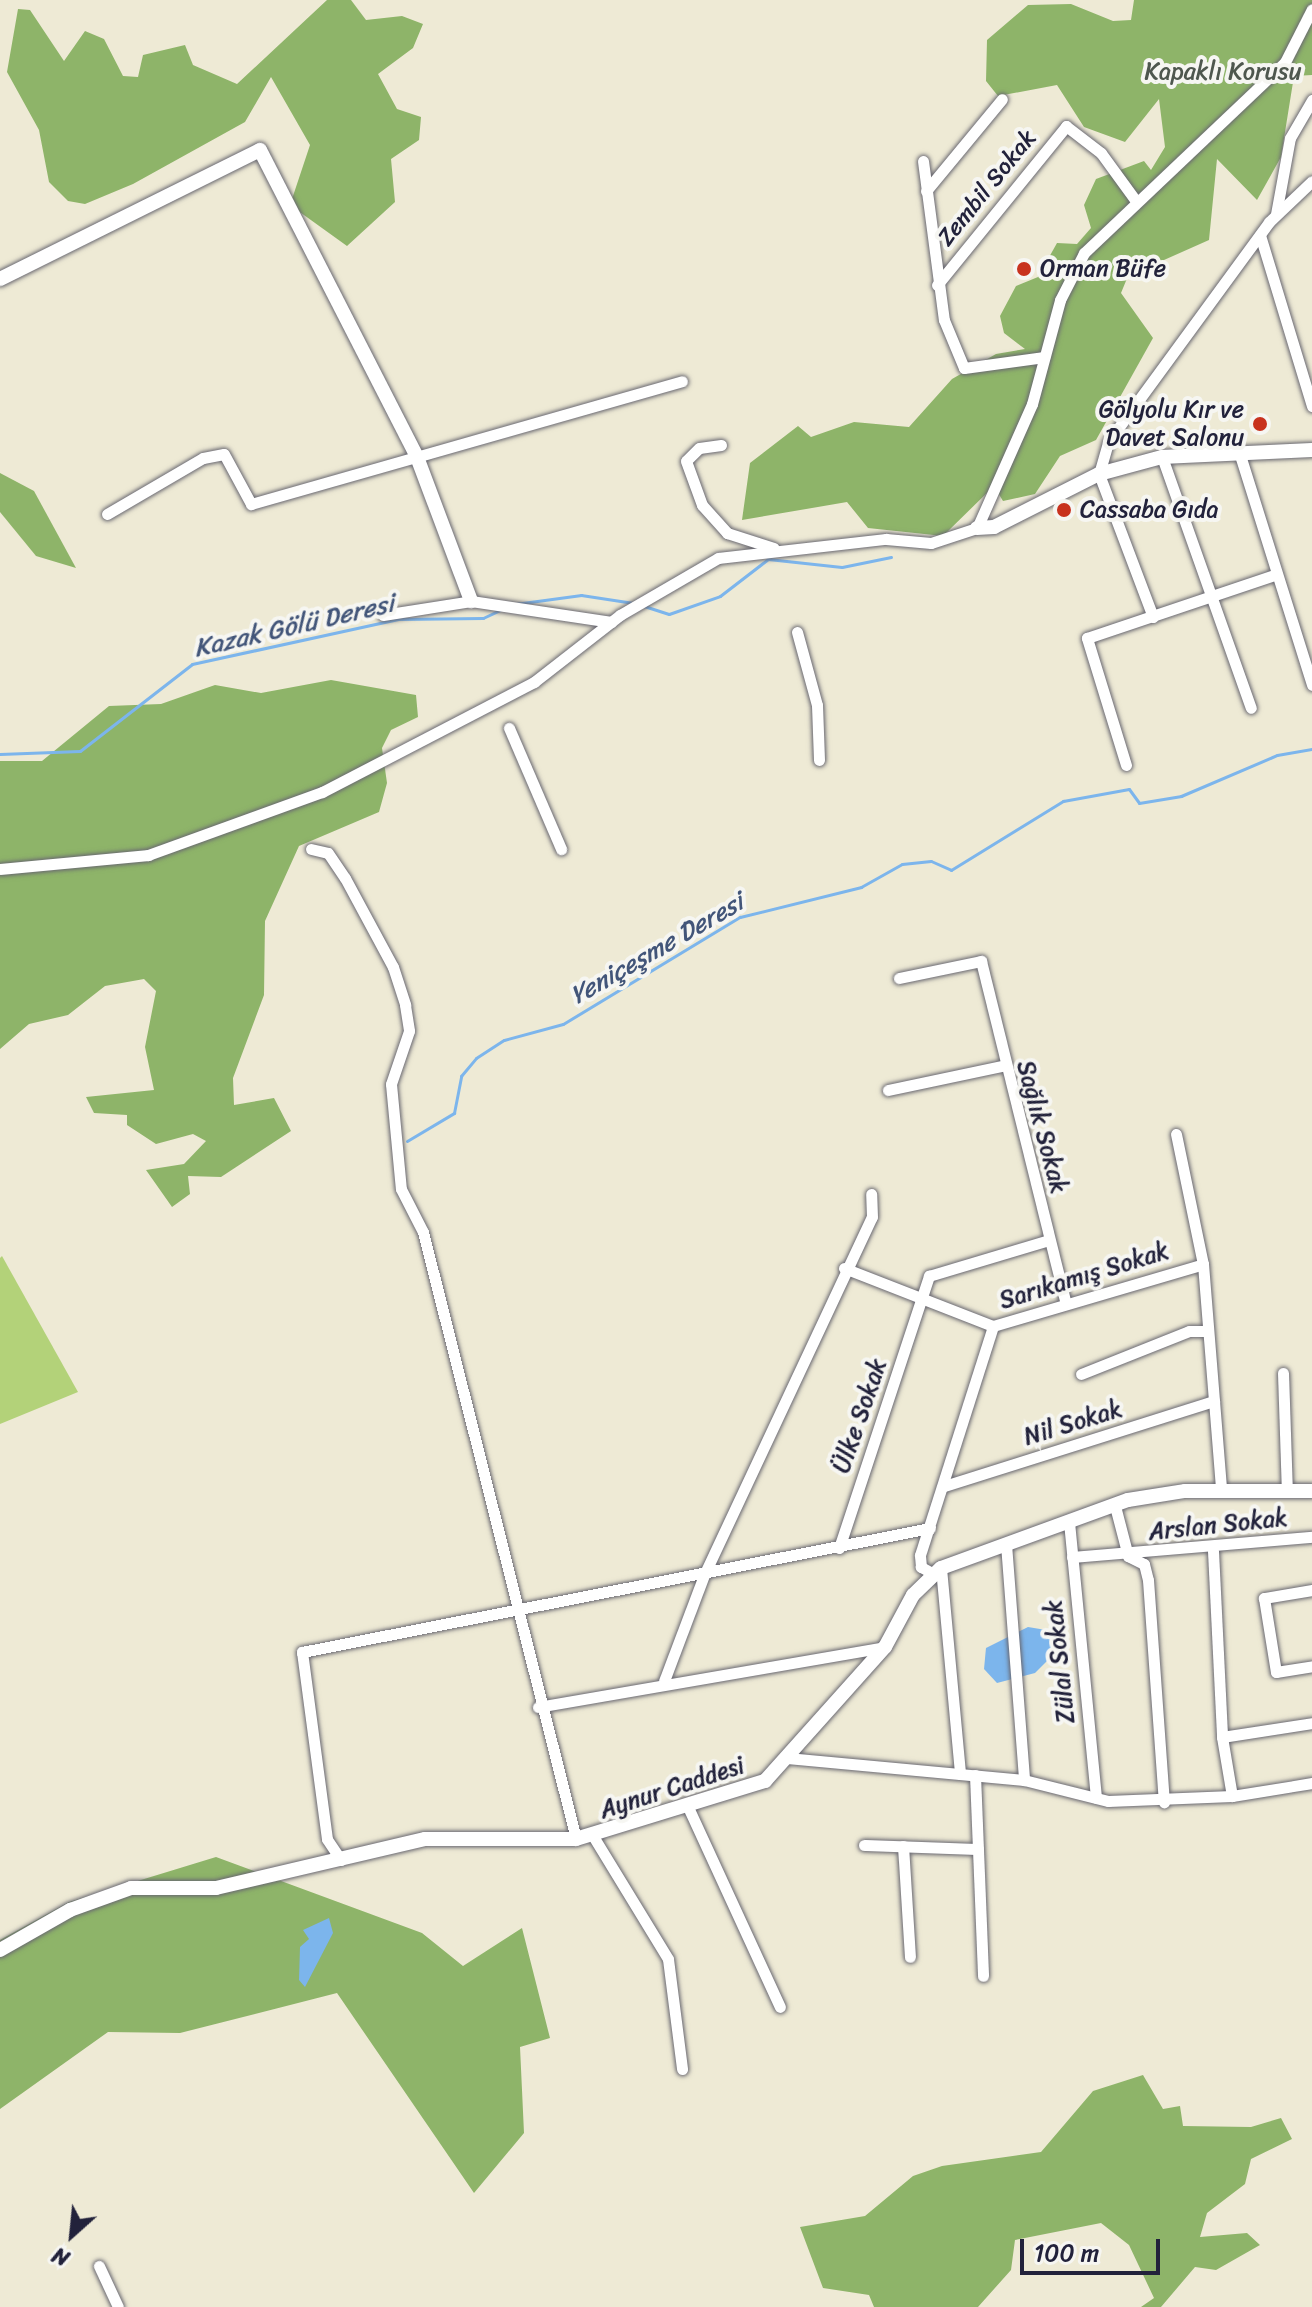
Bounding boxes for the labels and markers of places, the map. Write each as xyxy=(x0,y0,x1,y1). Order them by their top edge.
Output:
place label: Orman Büfe xyxy=(1040,255,1166,283)
marker: Orman Büfe xyxy=(1015,260,1033,278)
place label: Gölyolu Kır ve Davet Salonu xyxy=(1099,396,1244,452)
marker: Gölyolu Kır ve Davet Salonu xyxy=(1251,415,1269,433)
place label: Cassaba Gıda xyxy=(1080,496,1219,524)
marker: Cassaba Gıda xyxy=(1055,501,1073,519)

